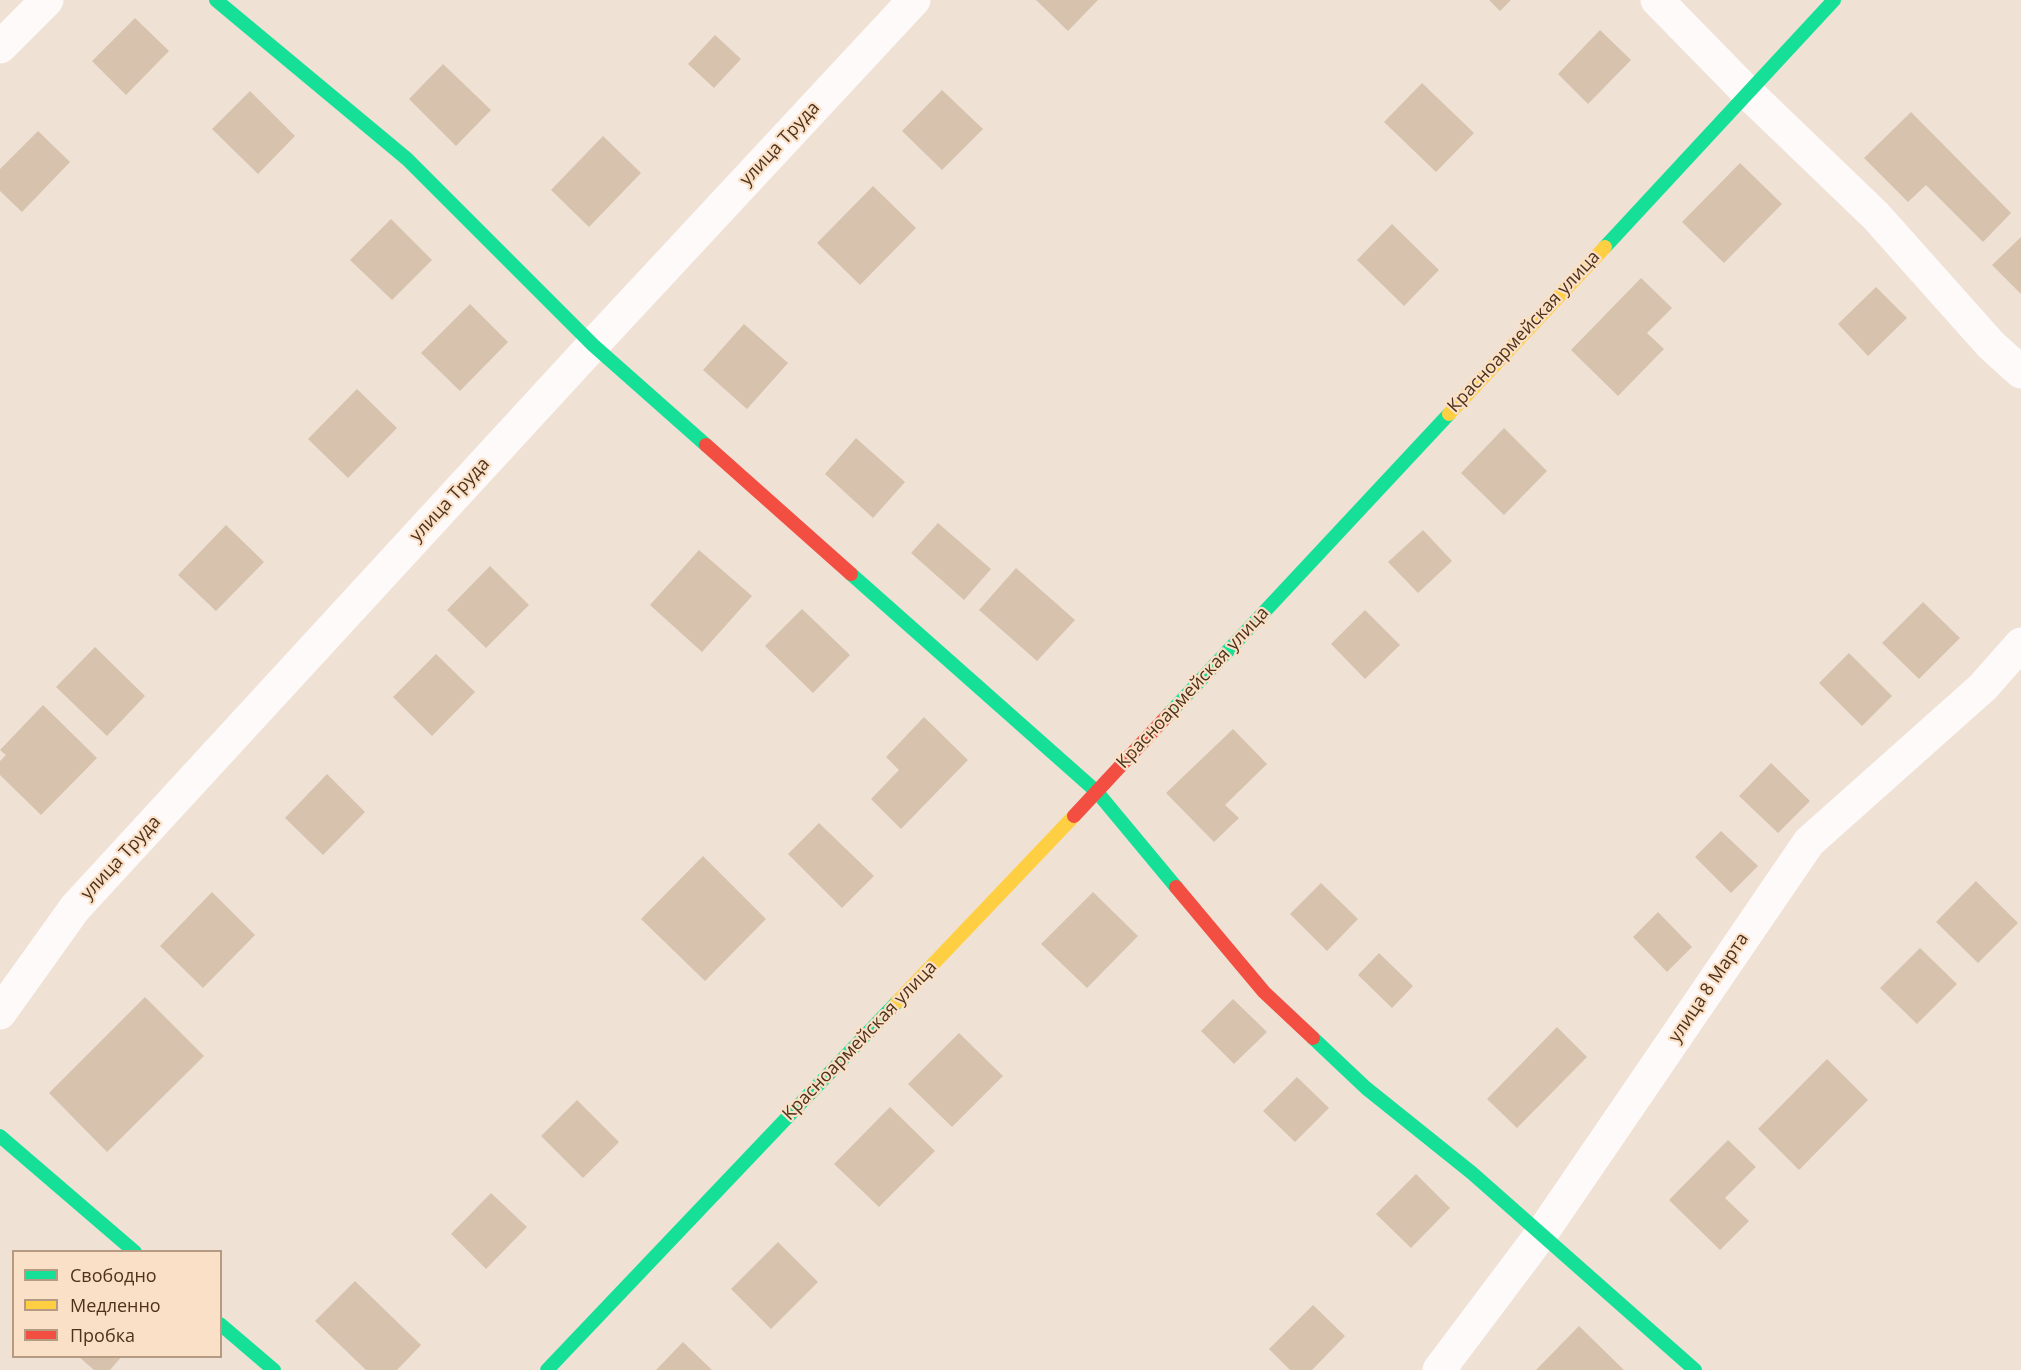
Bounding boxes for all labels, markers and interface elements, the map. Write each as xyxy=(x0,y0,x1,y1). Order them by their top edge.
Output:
street label: улица Труда xyxy=(736,98,824,190)
street label: Красноармейская улица xyxy=(1443,247,1605,417)
street label: улица Труда xyxy=(406,454,494,546)
street label: Красноармейская улица xyxy=(1112,603,1274,773)
street label: улица Труда xyxy=(77,812,165,904)
street label: улица 8 Марта xyxy=(1664,929,1754,1047)
street label: Красноармейская улица xyxy=(778,957,942,1125)
legend xyxy=(12,1250,222,1358)
text: Свободно xyxy=(70,1263,157,1287)
text: Медленно xyxy=(70,1293,161,1317)
text: Пробка xyxy=(70,1323,135,1347)

